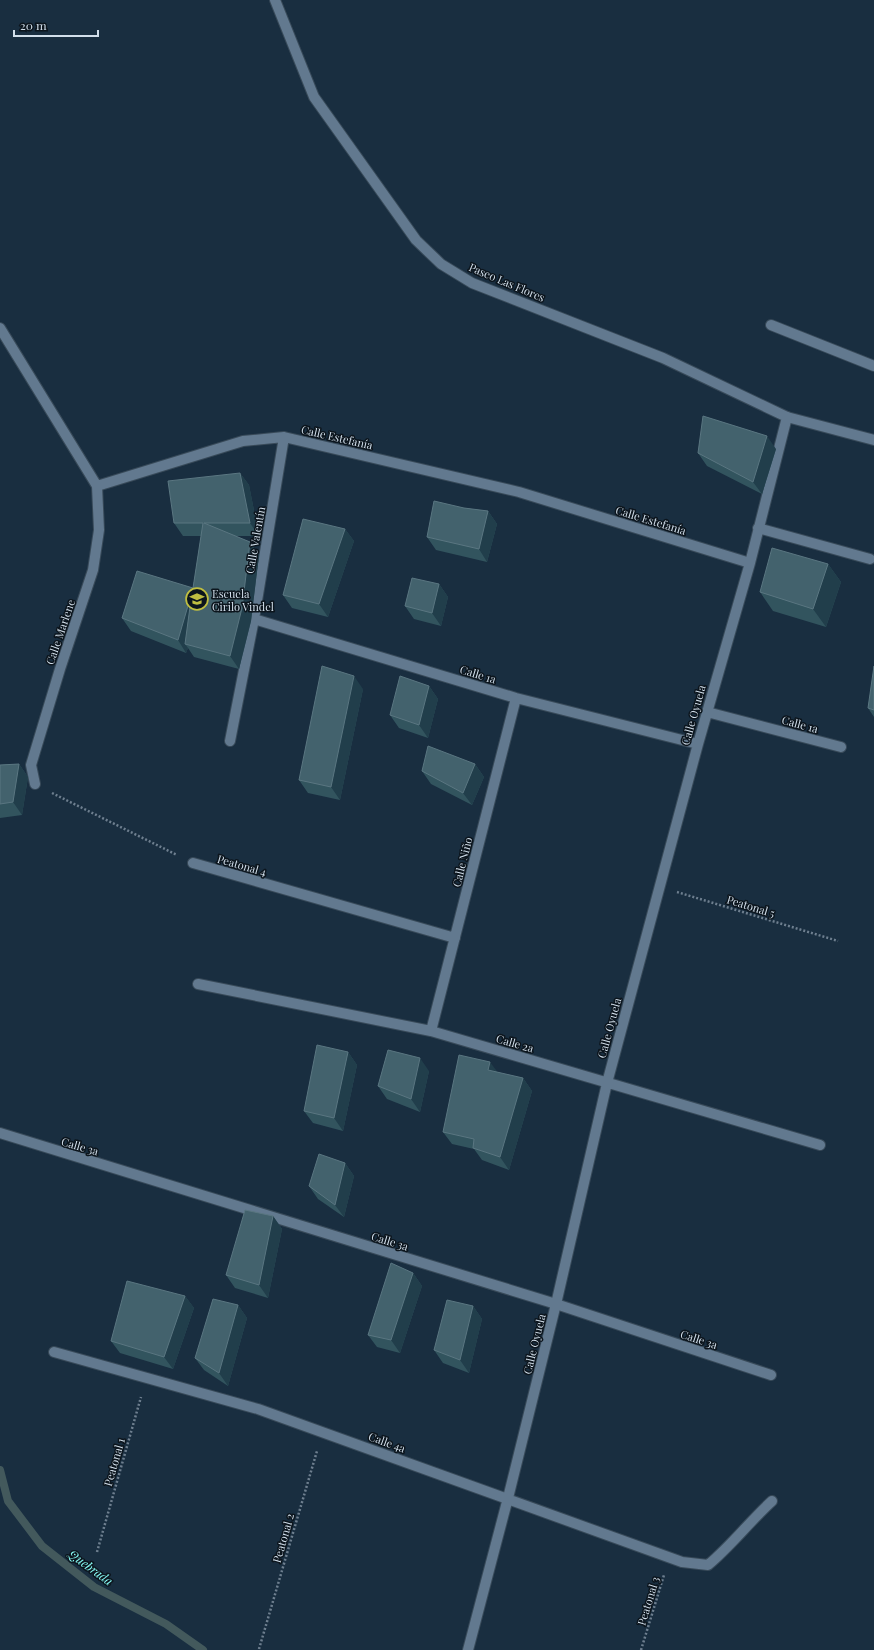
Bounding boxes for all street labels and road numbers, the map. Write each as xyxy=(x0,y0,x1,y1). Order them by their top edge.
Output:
street label: Paseo Las Flores xyxy=(467,259,547,305)
street label: Calle Estefanía xyxy=(300,421,375,453)
street label: Calle Estefanía xyxy=(614,502,689,538)
street label: Calle Valentín xyxy=(242,505,268,575)
street label: Calle Marlene xyxy=(42,597,78,667)
street label: Calle 1a xyxy=(458,661,498,687)
street label: Calle Oyuela xyxy=(677,683,709,747)
street label: Calle 1a xyxy=(780,712,820,736)
street label: Calle Niño xyxy=(449,835,475,889)
street label: Peatonal 4 xyxy=(216,851,269,879)
street label: Peatonal 5 xyxy=(725,892,777,921)
street label: Calle Oyuela xyxy=(594,996,624,1060)
street label: Calle 2a xyxy=(495,1031,536,1056)
street label: Calle 3a xyxy=(60,1134,101,1159)
street label: Calle 3a xyxy=(370,1228,411,1254)
street label: Calle Oyuela xyxy=(519,1312,549,1376)
street label: Calle 3a xyxy=(679,1326,720,1352)
street label: Calle 4a xyxy=(366,1428,408,1456)
street label: Peatonal 1 xyxy=(100,1436,128,1488)
street label: Peatonal 2 xyxy=(269,1512,297,1564)
street label: Peatonal 3 xyxy=(633,1575,663,1627)

